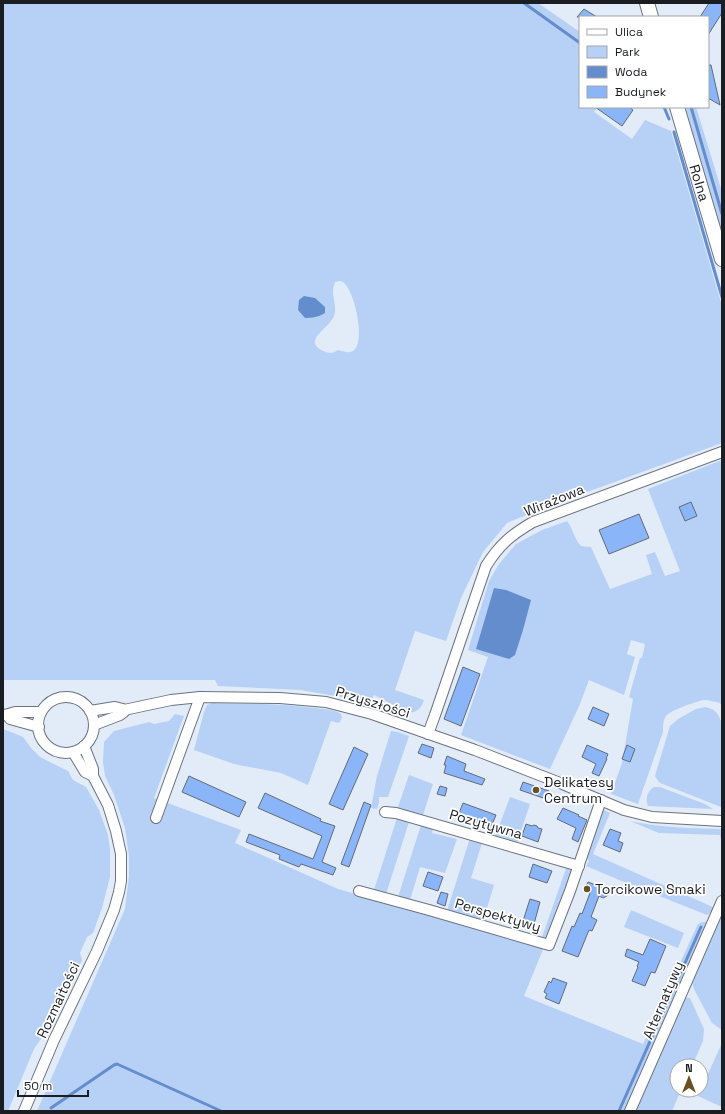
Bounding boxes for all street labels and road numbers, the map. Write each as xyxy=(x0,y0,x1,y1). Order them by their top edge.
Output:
street label: Rolna xyxy=(685,162,713,203)
street label: Wirażowa xyxy=(521,480,587,520)
street label: Przyszłości xyxy=(334,682,412,722)
street label: Pozytywna xyxy=(447,805,525,843)
street label: Perspektywy xyxy=(453,894,543,936)
street label: Alternatywy xyxy=(639,958,687,1042)
street label: Rozmaitości xyxy=(32,959,84,1041)

